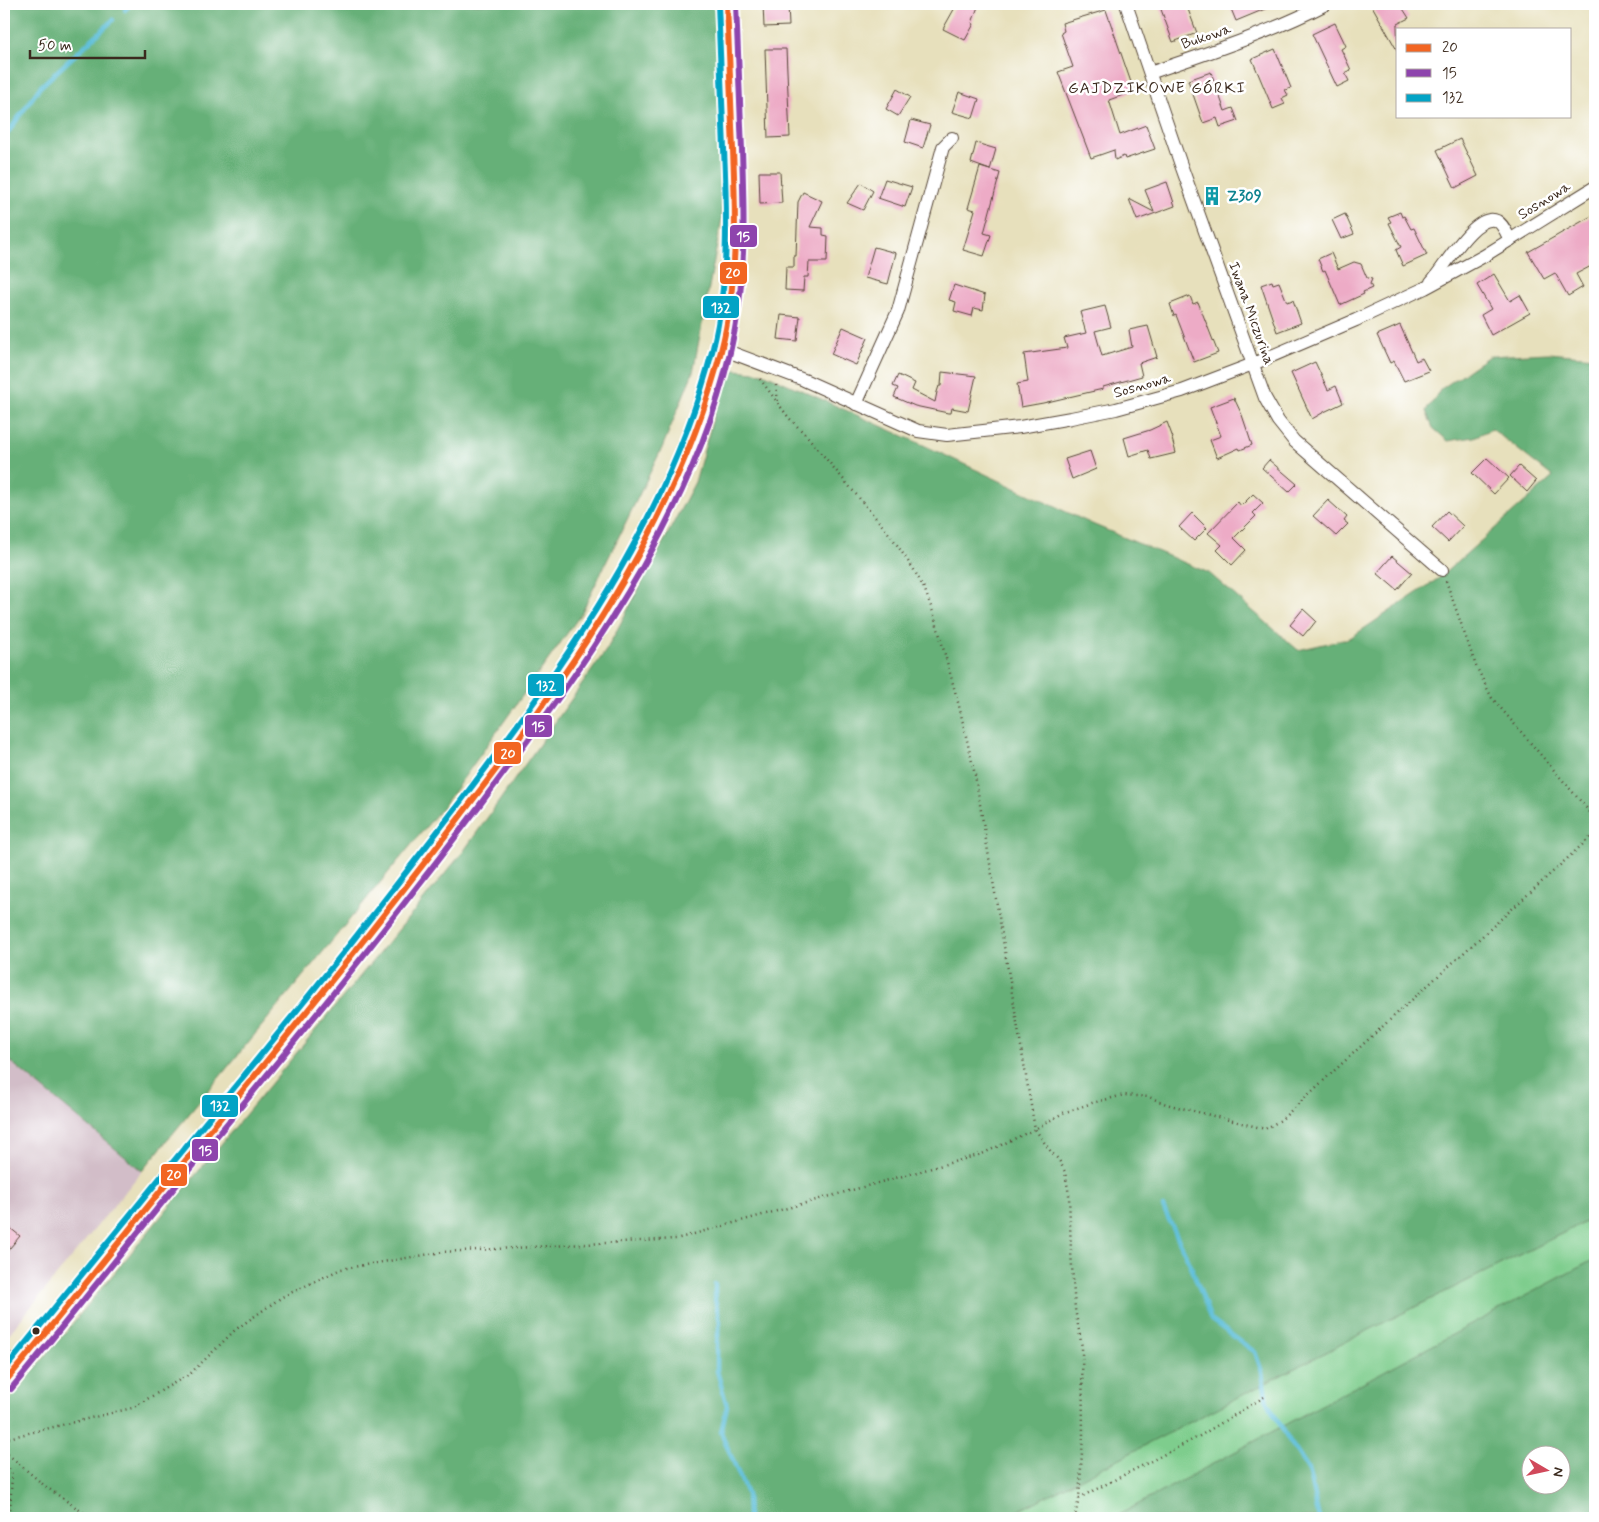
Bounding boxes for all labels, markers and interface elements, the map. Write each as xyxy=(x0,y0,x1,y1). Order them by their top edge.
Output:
street label: Bukowa xyxy=(1179,19,1235,55)
scale bar xyxy=(30,28,145,60)
legend xyxy=(1396,28,1572,118)
text: 50 m xyxy=(38,36,72,56)
text: 20 xyxy=(1442,38,1458,58)
text: 15 xyxy=(1442,64,1457,84)
district label: GAJDZIKOWE GÓRKI xyxy=(1068,78,1246,99)
text: 132 xyxy=(1442,88,1464,108)
street label: Sosnowa xyxy=(1514,176,1575,225)
building icon: Z309 xyxy=(1201,185,1223,207)
place label: Z309 xyxy=(1227,187,1262,207)
line badge: 15 xyxy=(729,224,758,248)
text: 15 xyxy=(736,228,750,246)
street label: Iwana Miczurina xyxy=(1223,259,1279,368)
line badge: 20 xyxy=(719,261,748,285)
text: 20 xyxy=(726,264,740,282)
line badge: 132 xyxy=(702,295,740,319)
text: 132 xyxy=(711,299,732,317)
street label: Sosnowa xyxy=(1111,368,1174,404)
line badge: 132 xyxy=(527,673,565,697)
text: 132 xyxy=(536,677,557,695)
line badge: 15 xyxy=(524,714,553,738)
text: 15 xyxy=(531,718,545,736)
line badge: 20 xyxy=(493,741,522,765)
text: 20 xyxy=(501,745,515,763)
line badge: 132 xyxy=(201,1094,239,1118)
text: 132 xyxy=(210,1097,231,1115)
line badge: 15 xyxy=(191,1138,219,1162)
text: 15 xyxy=(198,1142,212,1160)
line badge: 20 xyxy=(160,1163,188,1187)
text: 20 xyxy=(167,1166,181,1184)
unlabelled marker xyxy=(31,1326,41,1336)
north arrow xyxy=(1522,1444,1572,1494)
text: N xyxy=(1548,1466,1567,1478)

